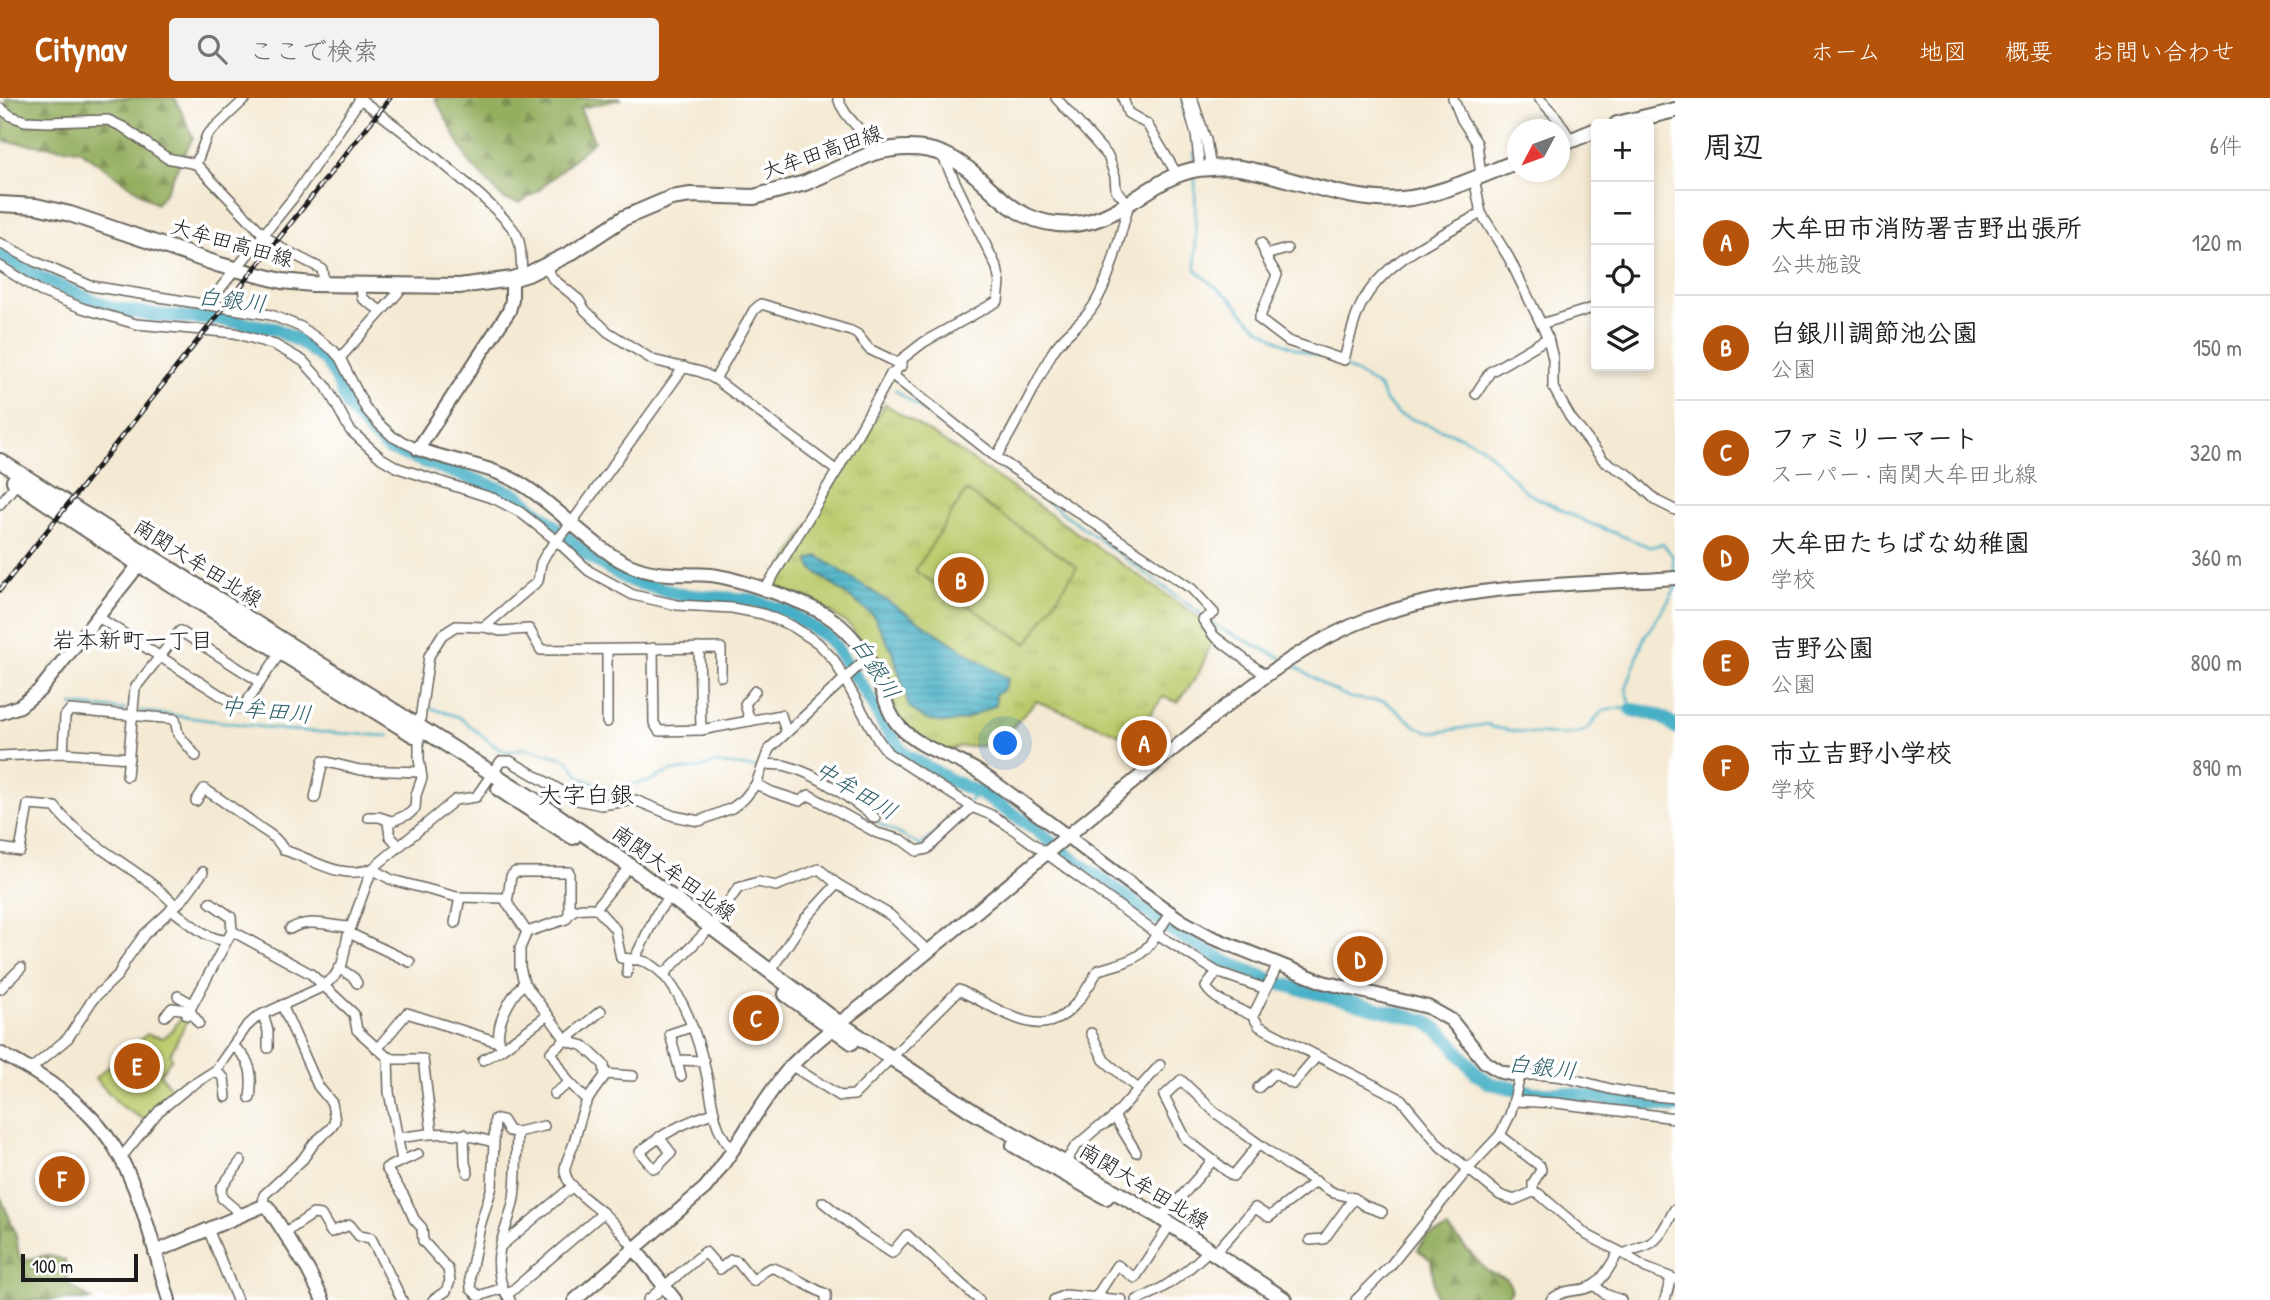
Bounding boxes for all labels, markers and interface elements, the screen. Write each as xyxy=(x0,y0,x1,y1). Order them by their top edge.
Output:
search box xyxy=(169,18,659,81)
text: Citynav xyxy=(35,27,127,71)
icon: search xyxy=(193,30,231,68)
text: ここで検索 xyxy=(249,33,379,68)
text: ホーム xyxy=(1810,35,1881,67)
text: 地図 xyxy=(1919,35,1967,67)
text: 概要 xyxy=(2005,35,2053,67)
text: お問い合わせ xyxy=(2091,35,2235,67)
street label: 大牟田高田線 xyxy=(758,117,886,186)
north arrow xyxy=(1507,119,1570,182)
map controls xyxy=(1591,119,1654,371)
button: + xyxy=(1591,119,1654,182)
text: 周辺 xyxy=(1703,126,1763,166)
text: 6件 xyxy=(2210,130,2242,161)
button: − xyxy=(1591,182,1654,245)
text: 大牟田市消防署吉野出張所 xyxy=(1770,210,2082,245)
street label: 大牟田高田線 xyxy=(168,211,297,274)
text: A xyxy=(1720,227,1732,258)
text: 120 m xyxy=(2192,227,2242,258)
button: locate xyxy=(1591,245,1654,308)
text: 公共施設 xyxy=(1770,248,1862,279)
water label: 白銀川 xyxy=(196,280,268,319)
button: layers xyxy=(1591,308,1654,371)
text: 白銀川調節池公園 xyxy=(1770,315,1978,350)
text: B xyxy=(1720,332,1732,363)
text: 150 m xyxy=(2193,332,2242,363)
text: 公園 xyxy=(1770,353,1816,384)
text: ファミリーマート xyxy=(1770,420,1979,455)
text: C xyxy=(1720,437,1732,468)
text: 320 m xyxy=(2190,437,2242,468)
text: スーパー · 南関大牟田北線 xyxy=(1770,458,2037,489)
street label: 南関大牟田北線 xyxy=(128,511,268,614)
text: 大牟田たちばな幼稚園 xyxy=(1770,525,2030,560)
text: D xyxy=(1721,542,1731,573)
text: 360 m xyxy=(2191,542,2242,573)
pin: B xyxy=(938,554,984,606)
text: 学校 xyxy=(1770,563,1816,594)
district label: 岩本新町一丁目 xyxy=(53,624,214,655)
water label: 白銀川 xyxy=(845,630,908,705)
text: 吉野公園 xyxy=(1770,630,1874,665)
text: E xyxy=(1721,647,1731,678)
text: 800 m xyxy=(2191,647,2242,678)
text: 公園 xyxy=(1770,668,1816,699)
water label: 中牟田川 xyxy=(219,689,313,730)
pin: A xyxy=(1121,717,1167,769)
your location xyxy=(988,726,1022,760)
text: 市立吉野小学校 xyxy=(1770,735,1952,770)
text: F xyxy=(1722,752,1730,783)
text: 890 m xyxy=(2192,752,2242,783)
water label: 中牟田川 xyxy=(809,753,904,827)
text: 学校 xyxy=(1770,773,1816,804)
district label: 大字白銀 xyxy=(538,778,634,810)
street label: 南関大牟田北線 xyxy=(606,818,742,928)
pin: D xyxy=(1337,933,1383,985)
pin: C xyxy=(733,992,779,1044)
pin: E xyxy=(114,1040,160,1092)
water label: 白銀川 xyxy=(1506,1047,1578,1086)
street label: 南関大牟田北線 xyxy=(1074,1135,1215,1236)
pin: F xyxy=(39,1153,85,1205)
scale bar xyxy=(21,1251,138,1283)
text: 100 m xyxy=(32,1253,73,1279)

